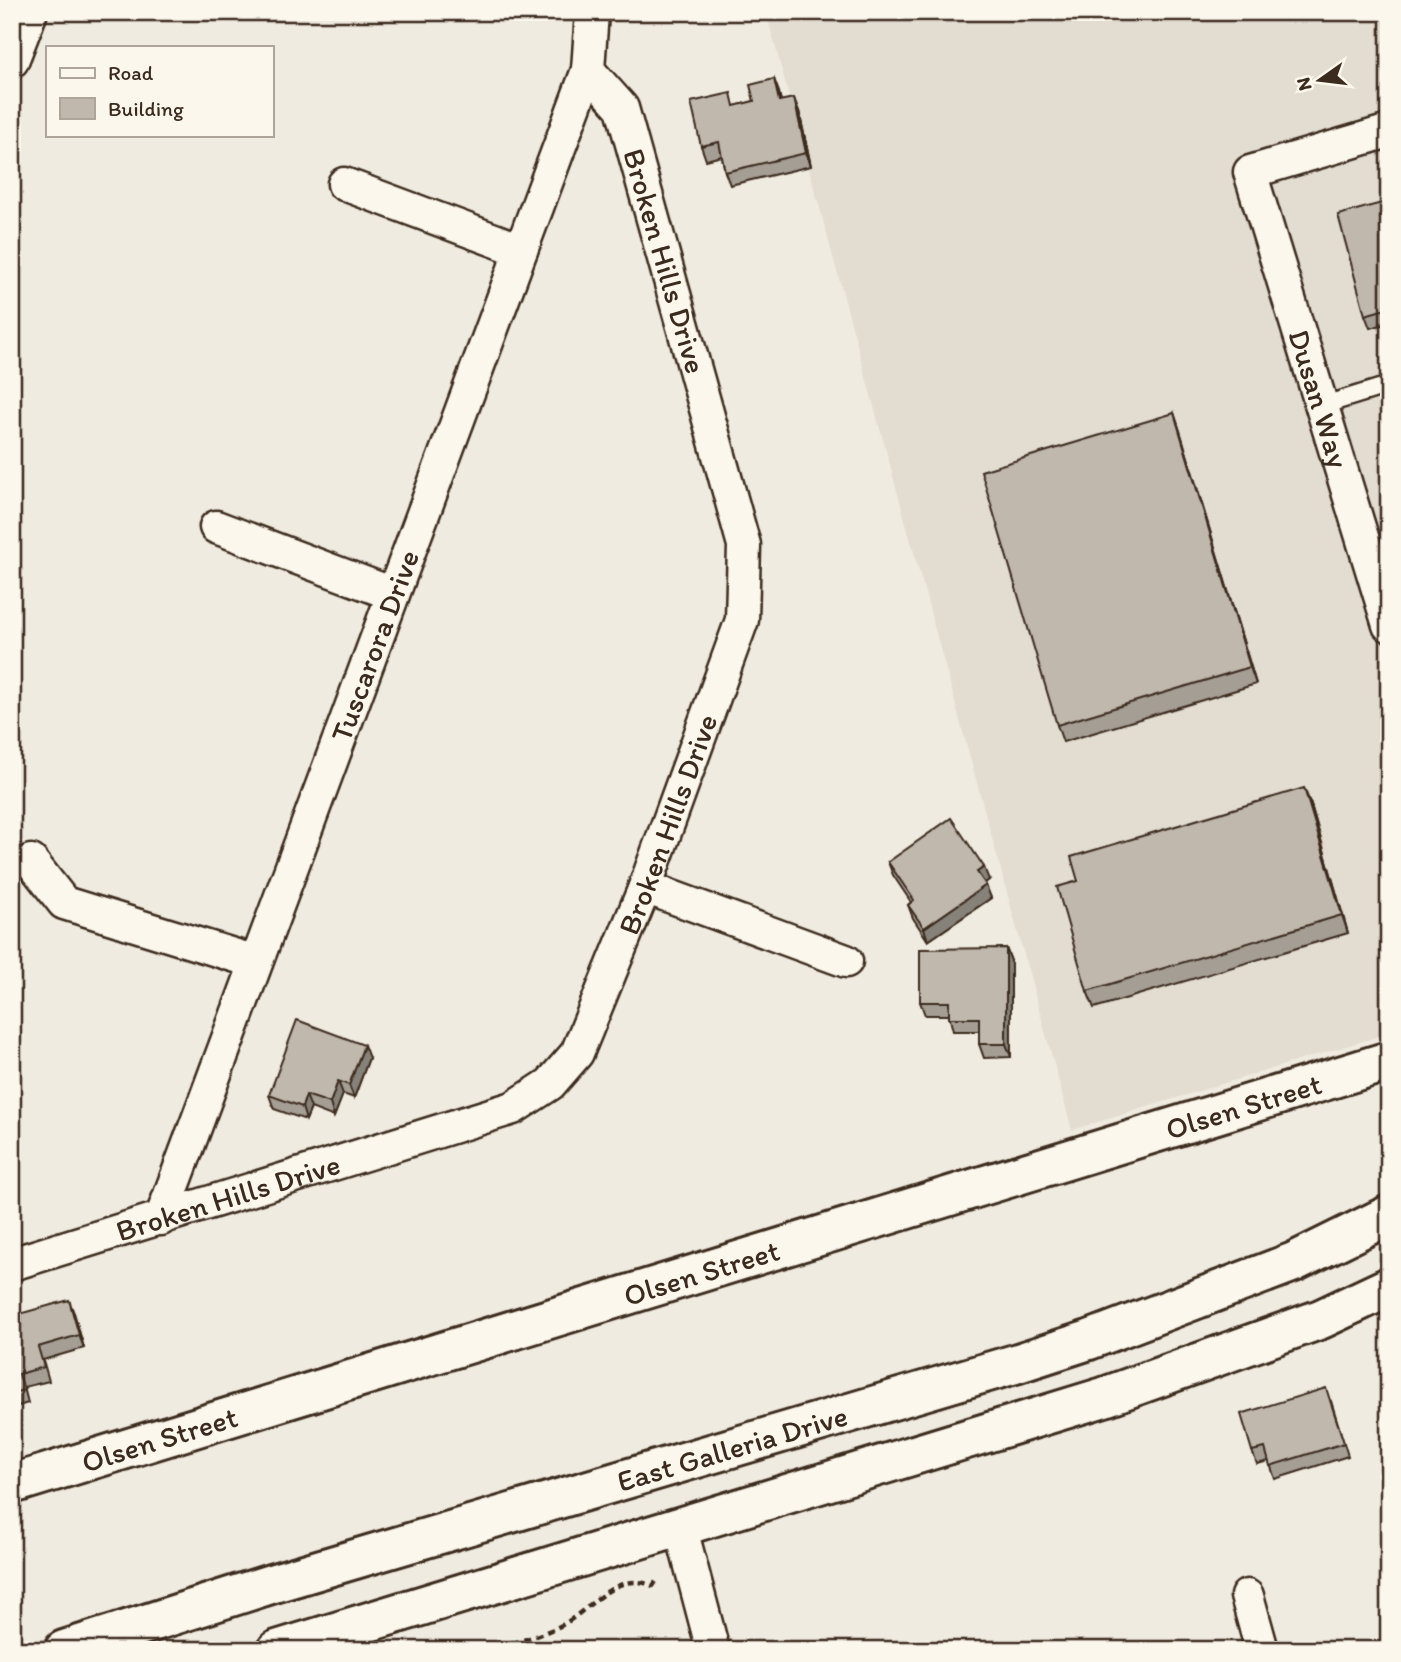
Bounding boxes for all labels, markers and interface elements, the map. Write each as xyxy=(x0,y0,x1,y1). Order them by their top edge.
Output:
legend xyxy=(46,46,273,136)
north arrow xyxy=(1286,46,1356,116)
text: Road xyxy=(108,60,154,85)
text: N xyxy=(1291,75,1317,93)
text: Building xyxy=(108,96,184,121)
street label: Broken Hills Drive xyxy=(615,144,715,378)
street label: Dusan Way xyxy=(1281,325,1358,472)
street label: Tuscarora Drive xyxy=(322,544,427,746)
street label: Broken Hills Drive xyxy=(609,709,725,940)
street label: Olsen Street xyxy=(1161,1064,1326,1147)
street label: Broken Hills Drive xyxy=(111,1145,344,1249)
street label: Olsen Street xyxy=(619,1231,784,1314)
street label: East Galleria Drive xyxy=(612,1396,852,1499)
street label: Olsen Street xyxy=(77,1397,242,1480)

